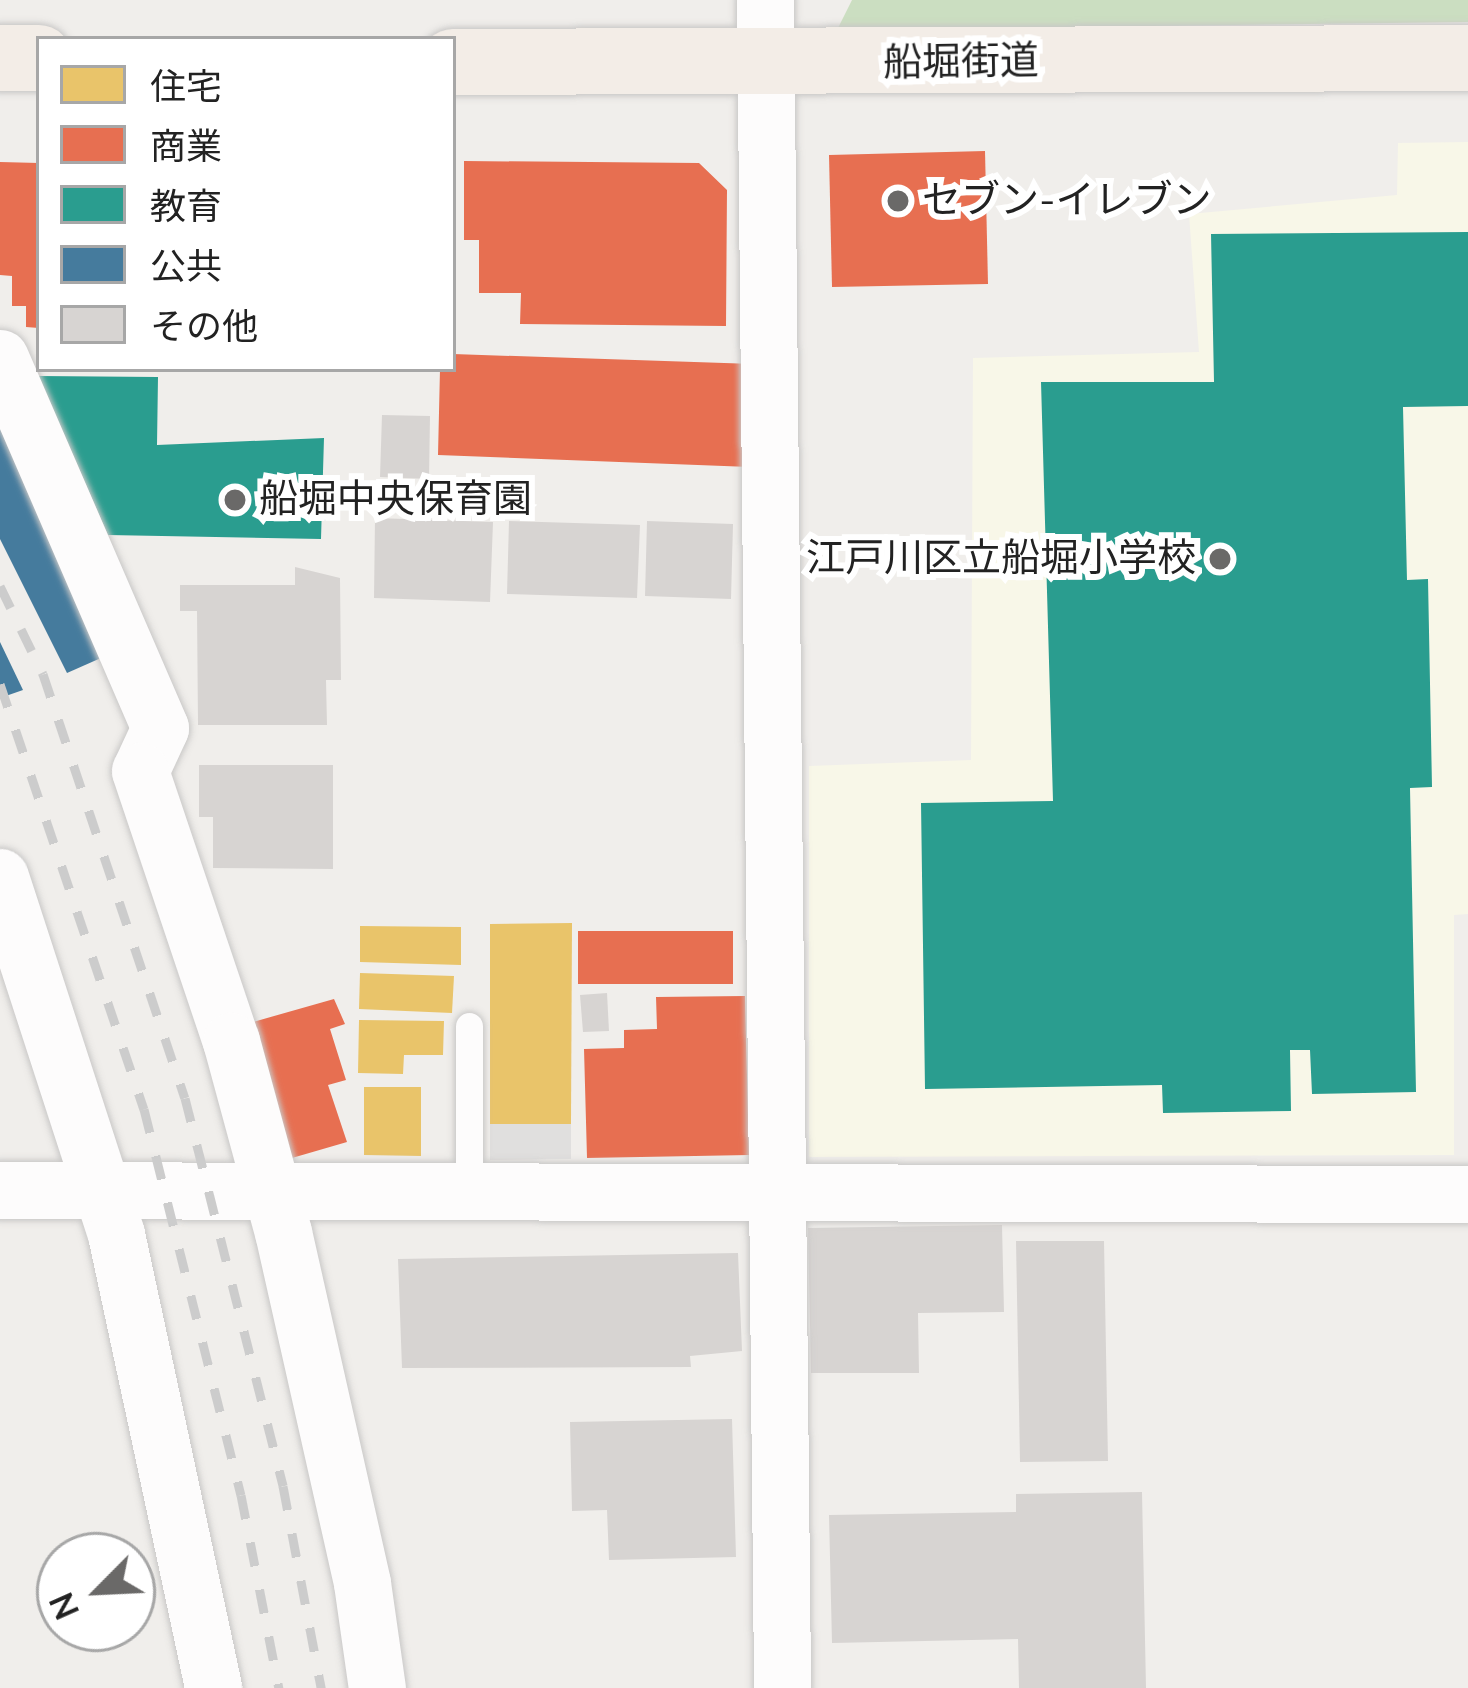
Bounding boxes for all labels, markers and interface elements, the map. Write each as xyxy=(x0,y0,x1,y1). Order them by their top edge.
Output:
legend xyxy=(36,36,456,372)
street label: 船堀街道 xyxy=(883,38,1039,88)
text: 住宅 xyxy=(150,63,222,112)
text: 商業 xyxy=(150,123,222,172)
place label: セブン-イレブン xyxy=(922,178,1212,224)
text: 教育 xyxy=(150,183,222,232)
marker: セブン-イレブン xyxy=(885,188,911,214)
text: 公共 xyxy=(150,243,222,292)
text: その他 xyxy=(150,303,258,352)
place label: 船堀中央保育園 xyxy=(259,477,532,523)
marker: 船堀中央保育園 xyxy=(222,487,248,513)
place label: 江戸川区立船堀小学校 xyxy=(806,536,1196,582)
marker: 江戸川区立船堀小学校 xyxy=(1207,546,1233,572)
north arrow xyxy=(36,1532,156,1652)
text: N xyxy=(40,1585,91,1626)

